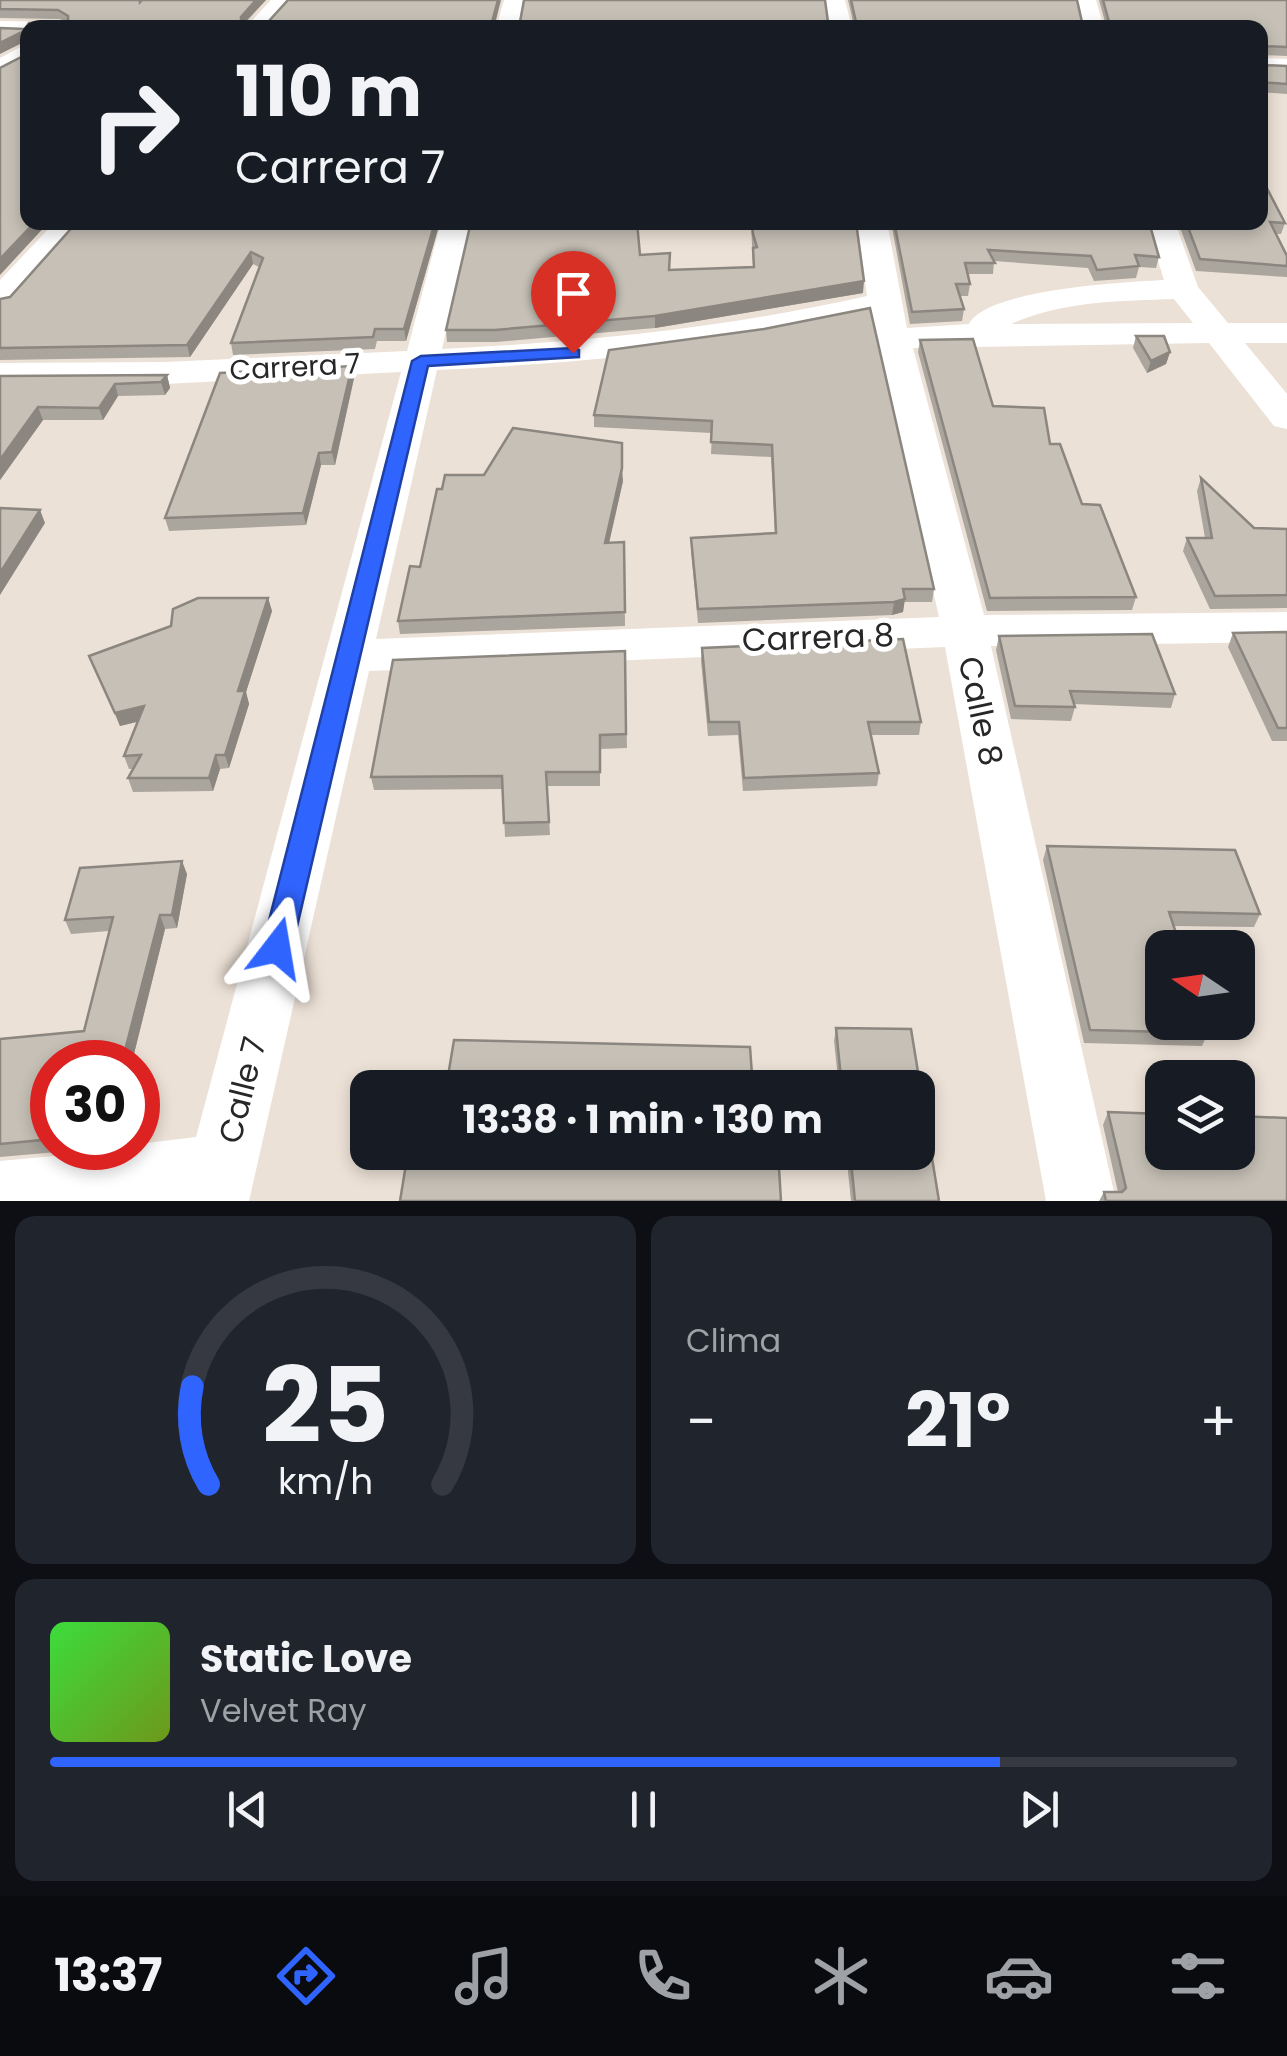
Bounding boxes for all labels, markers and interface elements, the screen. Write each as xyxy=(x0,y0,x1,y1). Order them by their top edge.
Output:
text: 110 m xyxy=(235,42,422,141)
icon: right xyxy=(70,60,200,190)
text: Carrera 7 xyxy=(235,136,445,199)
pin xyxy=(531,251,616,354)
icon: arrive xyxy=(546,266,601,321)
street label: Carrera 7 xyxy=(229,344,361,390)
street label: Carrera 8 xyxy=(741,612,895,662)
street label: Calle 8 xyxy=(947,652,1015,770)
position arrow xyxy=(225,896,329,1000)
north arrow xyxy=(1145,930,1255,1040)
map controls xyxy=(1145,930,1255,1170)
street label: Calle 7 xyxy=(207,1032,277,1148)
speed limit sign: 30 xyxy=(30,1040,160,1170)
button: layers xyxy=(1145,1060,1255,1170)
text: 13:38 · 1 min · 130 m xyxy=(462,1093,823,1146)
text: Clima xyxy=(686,1318,781,1363)
text: 25 xyxy=(262,1333,389,1478)
text: 21° xyxy=(905,1368,1011,1473)
text: − xyxy=(686,1383,716,1460)
text: + xyxy=(1199,1383,1237,1460)
text: km/h xyxy=(278,1456,373,1507)
text: Static Love xyxy=(200,1632,412,1685)
text: Velvet Ray xyxy=(200,1688,366,1733)
icon: previous xyxy=(220,1782,275,1837)
icon: pause xyxy=(616,1782,671,1837)
icon: next xyxy=(1012,1782,1067,1837)
icon: directions xyxy=(271,1941,341,2011)
icon: music xyxy=(449,1941,519,2011)
icon: phone xyxy=(628,1941,698,2011)
icon: climate xyxy=(806,1941,876,2011)
icon: car xyxy=(984,1941,1054,2011)
icon: filters xyxy=(1163,1941,1233,2011)
text: 13:37 xyxy=(54,1944,162,2007)

